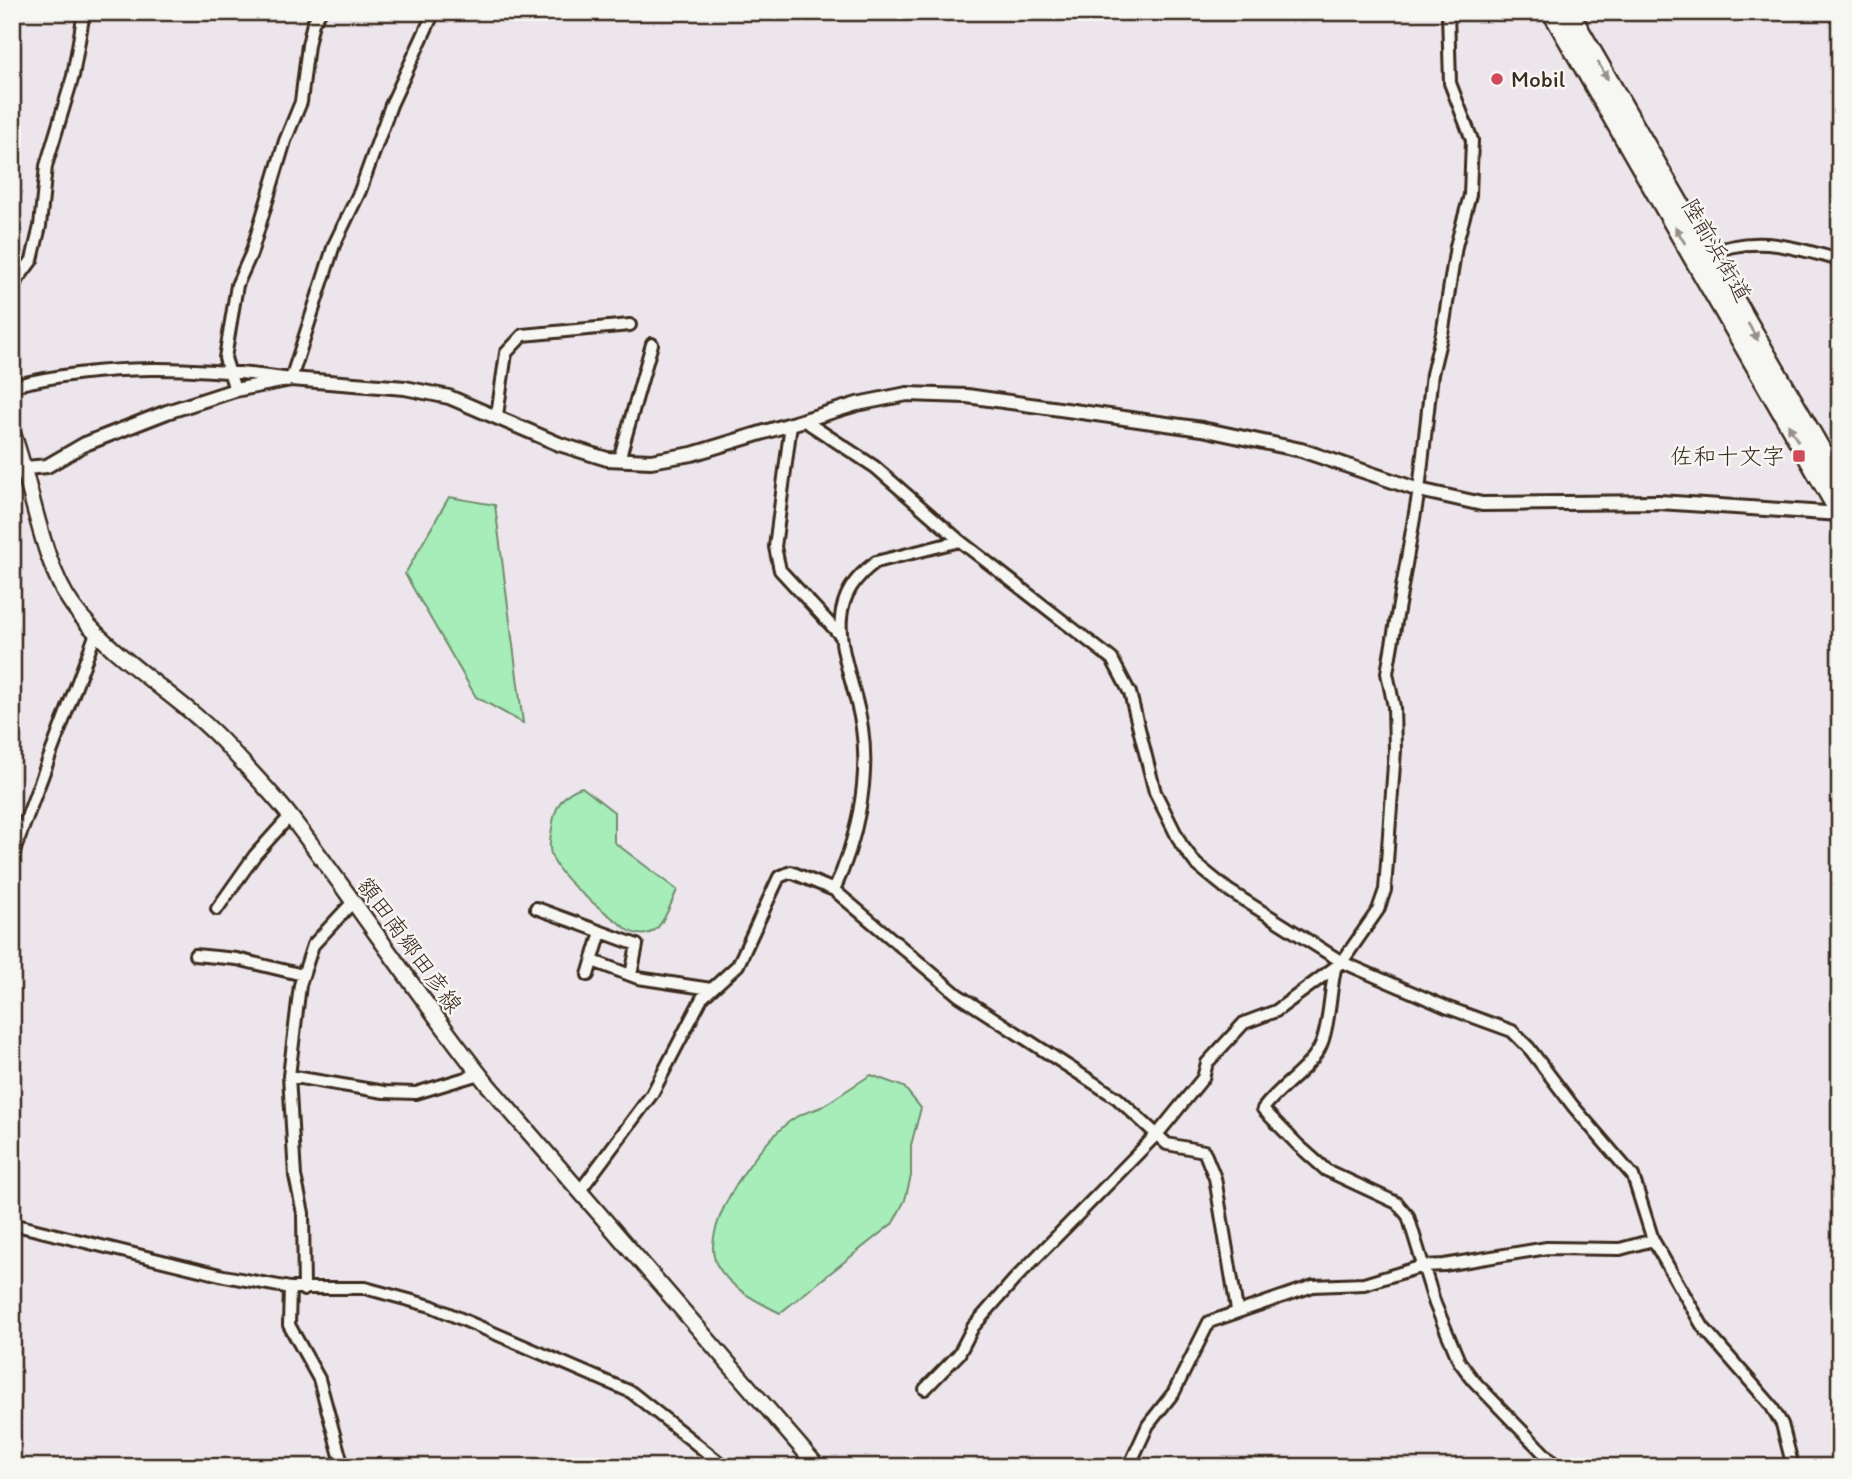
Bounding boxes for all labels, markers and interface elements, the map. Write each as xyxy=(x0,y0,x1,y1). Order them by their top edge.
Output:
one-way arrow xyxy=(1597,62,1609,81)
place label: Mobil xyxy=(1511,65,1566,93)
marker: Mobil xyxy=(1489,71,1505,87)
street label: 陸前浜街道 xyxy=(1676,193,1758,307)
one-way arrow xyxy=(1674,226,1687,245)
one-way arrow xyxy=(1747,323,1759,342)
one-way arrow xyxy=(1788,423,1800,443)
place label: 佐和十文字 xyxy=(1670,442,1785,470)
marker: 佐和十文字 xyxy=(1791,448,1807,464)
street label: 額田南郷田彦線 xyxy=(351,872,469,1018)

